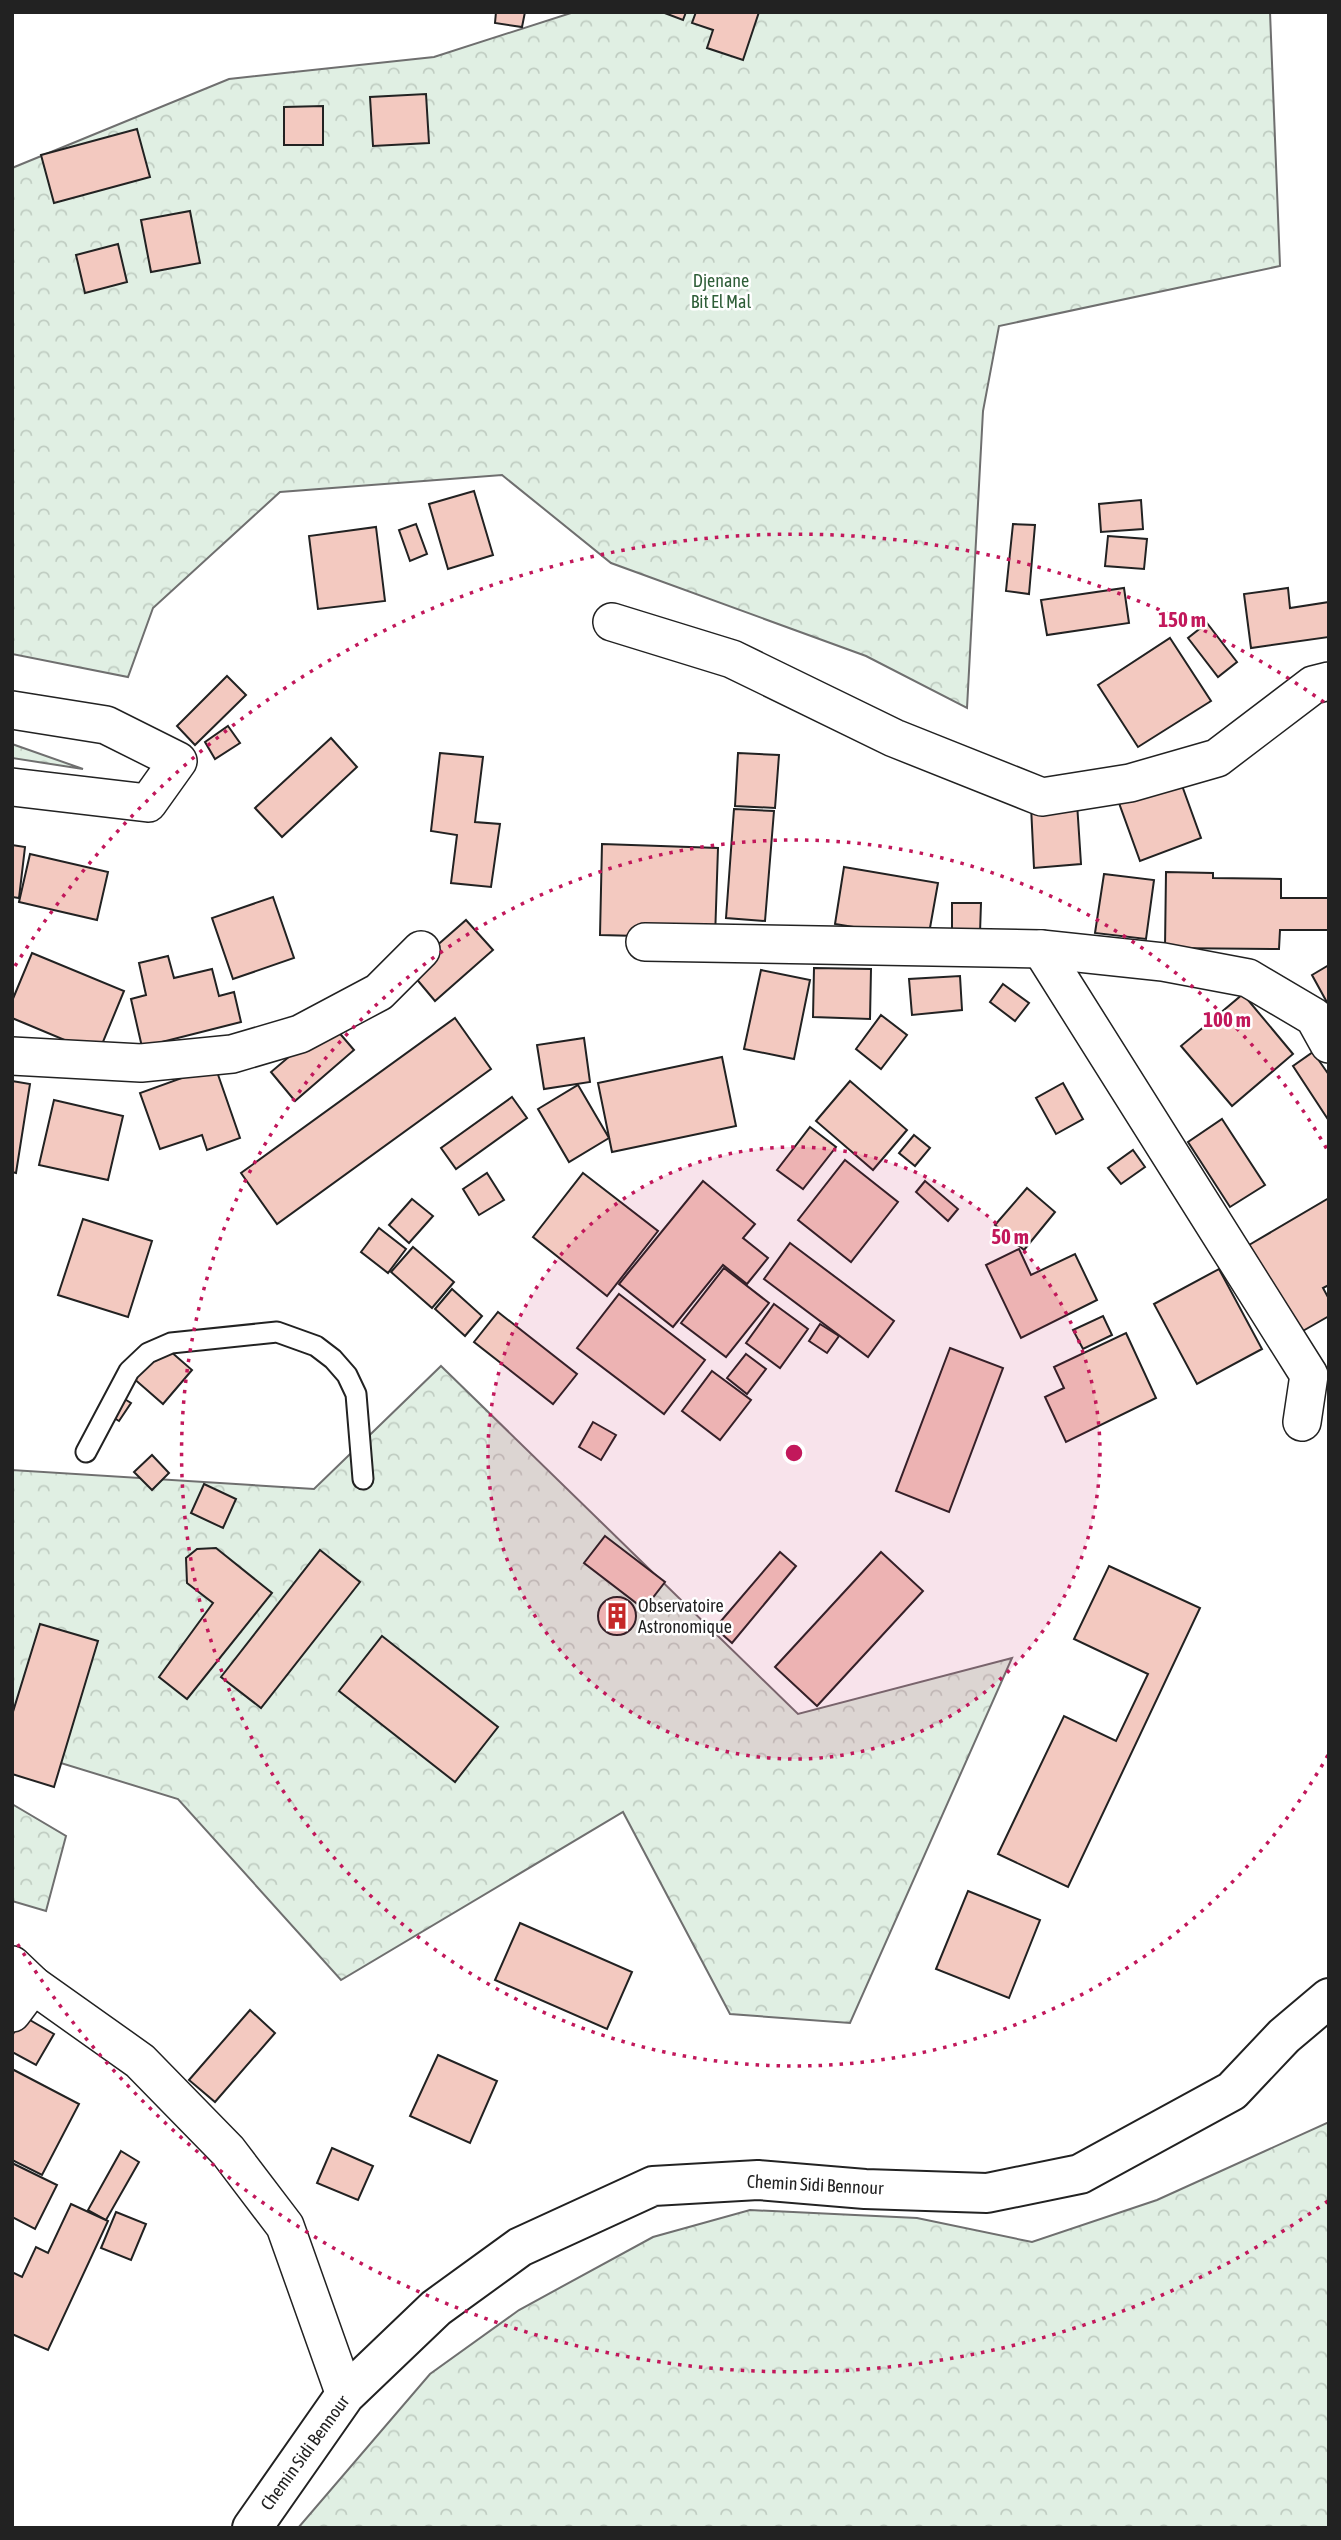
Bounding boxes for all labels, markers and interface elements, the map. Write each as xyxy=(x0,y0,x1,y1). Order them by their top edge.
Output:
park label: Djenane Bit El Mal xyxy=(691,270,751,312)
text: 150 m xyxy=(1158,607,1206,631)
text: 100 m xyxy=(1203,1007,1251,1031)
text: 50 m xyxy=(991,1224,1029,1248)
centre of rings xyxy=(782,1441,806,1465)
place label: Observatoire Astronomique xyxy=(638,1595,732,1637)
building icon: Observatoire Astronomique xyxy=(602,1601,632,1631)
street label: Chemin Sidi Bennour xyxy=(746,2170,885,2199)
street label: Chemin Sidi Bennour xyxy=(256,2391,354,2514)

